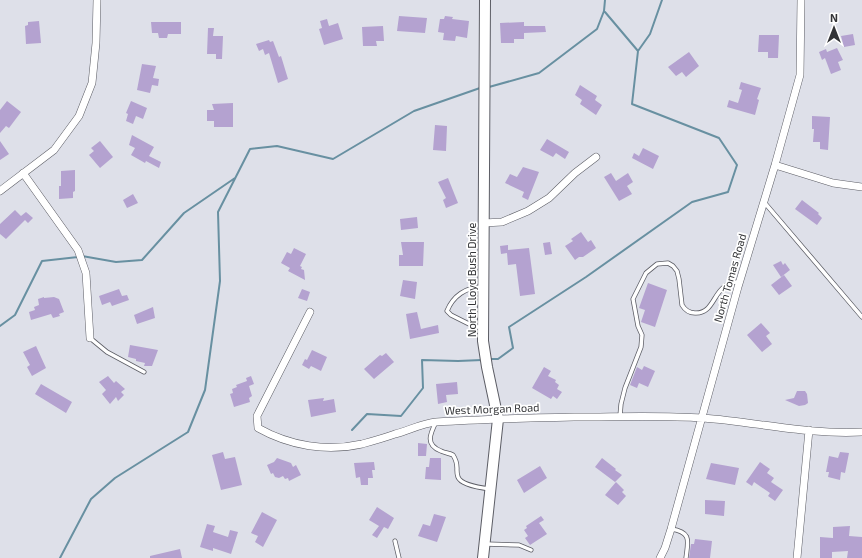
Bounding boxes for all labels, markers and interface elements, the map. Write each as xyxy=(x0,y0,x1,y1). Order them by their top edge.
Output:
north arrow xyxy=(814,8,854,48)
text: N xyxy=(830,11,838,24)
street label: North Lloyd Bush Drive xyxy=(465,223,478,337)
street label: North Tomas Road xyxy=(711,232,748,324)
street label: West Morgan Road xyxy=(444,400,540,417)

